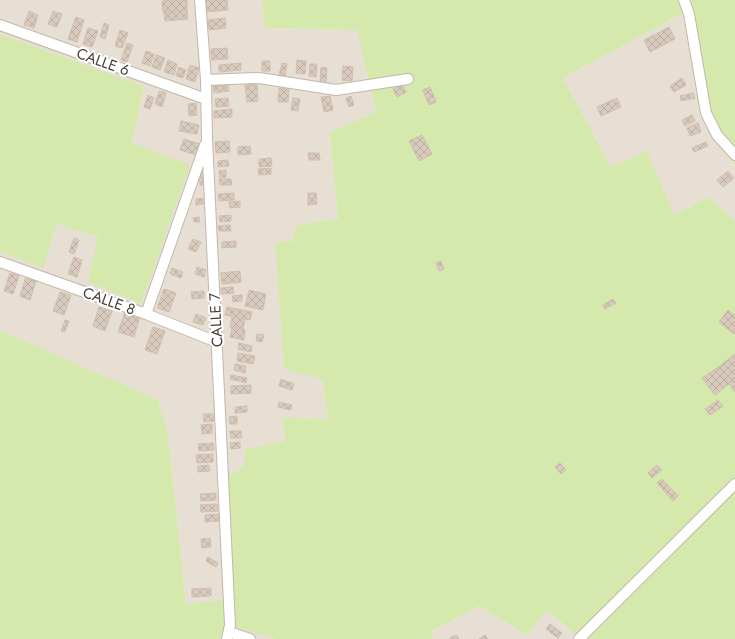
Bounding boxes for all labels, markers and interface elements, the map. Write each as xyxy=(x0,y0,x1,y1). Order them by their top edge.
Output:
street label: CALLE 6 xyxy=(73,42,133,82)
street label: CALLE 8 xyxy=(80,281,138,321)
street label: CALLE 7 xyxy=(204,292,228,348)

